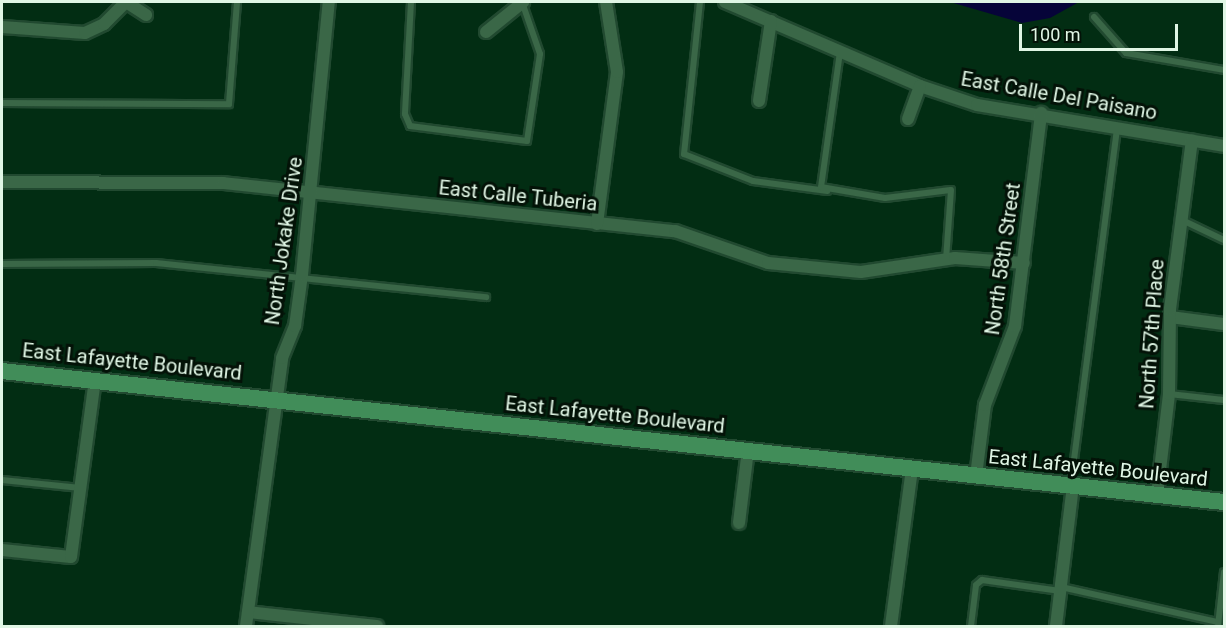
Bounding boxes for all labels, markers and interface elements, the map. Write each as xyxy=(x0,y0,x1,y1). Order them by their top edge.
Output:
scale bar xyxy=(1022,12,1181,50)
text: 100 m xyxy=(1030,24,1081,45)
street label: East Calle Del Paisano xyxy=(959,67,1159,125)
street label: North Jokake Drive xyxy=(260,155,308,327)
street label: East Calle Tuberia xyxy=(437,176,599,216)
street label: North 58th Street xyxy=(980,181,1026,337)
street label: North 57th Place xyxy=(1135,258,1169,410)
street label: East Lafayette Boulevard xyxy=(21,339,243,385)
street label: East Lafayette Boulevard xyxy=(504,392,726,438)
street label: East Lafayette Boulevard xyxy=(987,445,1209,491)

